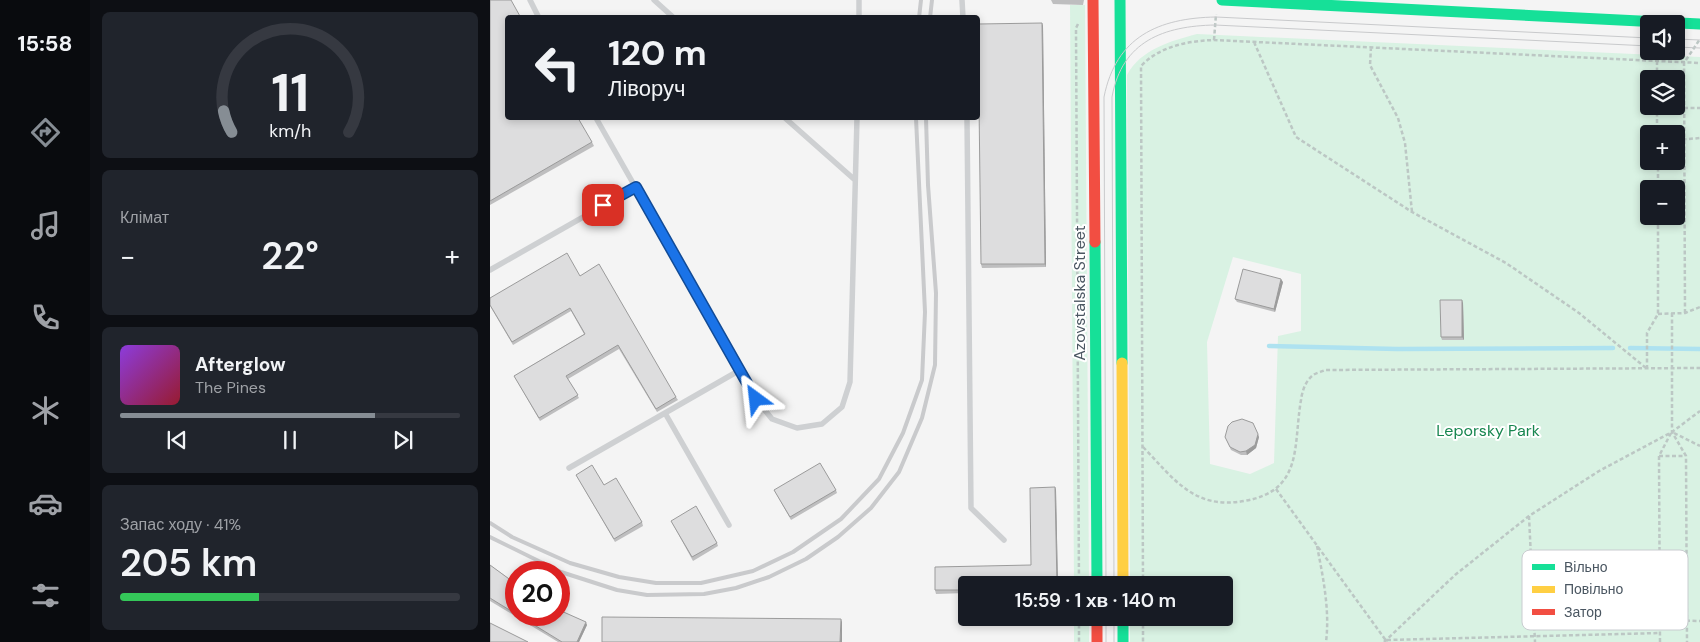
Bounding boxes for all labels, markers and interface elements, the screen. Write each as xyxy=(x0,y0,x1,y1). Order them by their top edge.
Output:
map controls xyxy=(1640,15,1685,225)
button: sound xyxy=(1640,15,1685,60)
text: 15:58 xyxy=(18,29,72,58)
text: 120 m xyxy=(608,30,707,76)
icon: left xyxy=(525,35,590,100)
text: 11 xyxy=(271,59,309,127)
button: layers xyxy=(1640,70,1685,115)
text: Ліворуч xyxy=(608,74,685,103)
icon: directions xyxy=(28,115,63,150)
text: km/h xyxy=(269,119,311,143)
button: + xyxy=(1640,125,1685,170)
button: − xyxy=(1640,180,1685,225)
pin xyxy=(582,184,624,226)
icon: arrive xyxy=(589,191,617,219)
text: Клімат xyxy=(120,207,169,228)
icon: music xyxy=(28,208,63,243)
street label: Azovstalska Street xyxy=(1069,225,1090,361)
text: 22° xyxy=(261,231,319,281)
text: − xyxy=(120,238,135,275)
text: + xyxy=(445,238,460,275)
icon: phone xyxy=(28,300,63,335)
text: Afterglow xyxy=(195,352,286,377)
position arrow xyxy=(729,372,781,424)
text: The Pines xyxy=(195,377,266,398)
icon: climate xyxy=(28,393,63,428)
park label: Leporsky Park xyxy=(1436,420,1540,441)
icon: previous xyxy=(163,426,191,454)
icon: pause xyxy=(276,426,304,454)
icon: next xyxy=(389,426,417,454)
icon: car xyxy=(28,486,63,521)
text: Запас ходу · 41% xyxy=(120,514,241,535)
text: 205 km xyxy=(120,538,257,588)
legend xyxy=(1522,550,1688,630)
text: Вільно xyxy=(1564,558,1608,576)
speed limit sign: 20 xyxy=(505,561,570,626)
icon: filters xyxy=(28,578,63,613)
text: Повільно xyxy=(1564,580,1624,598)
text: 15:59 · 1 хв · 140 m xyxy=(1015,588,1176,613)
text: Затор xyxy=(1564,603,1602,621)

